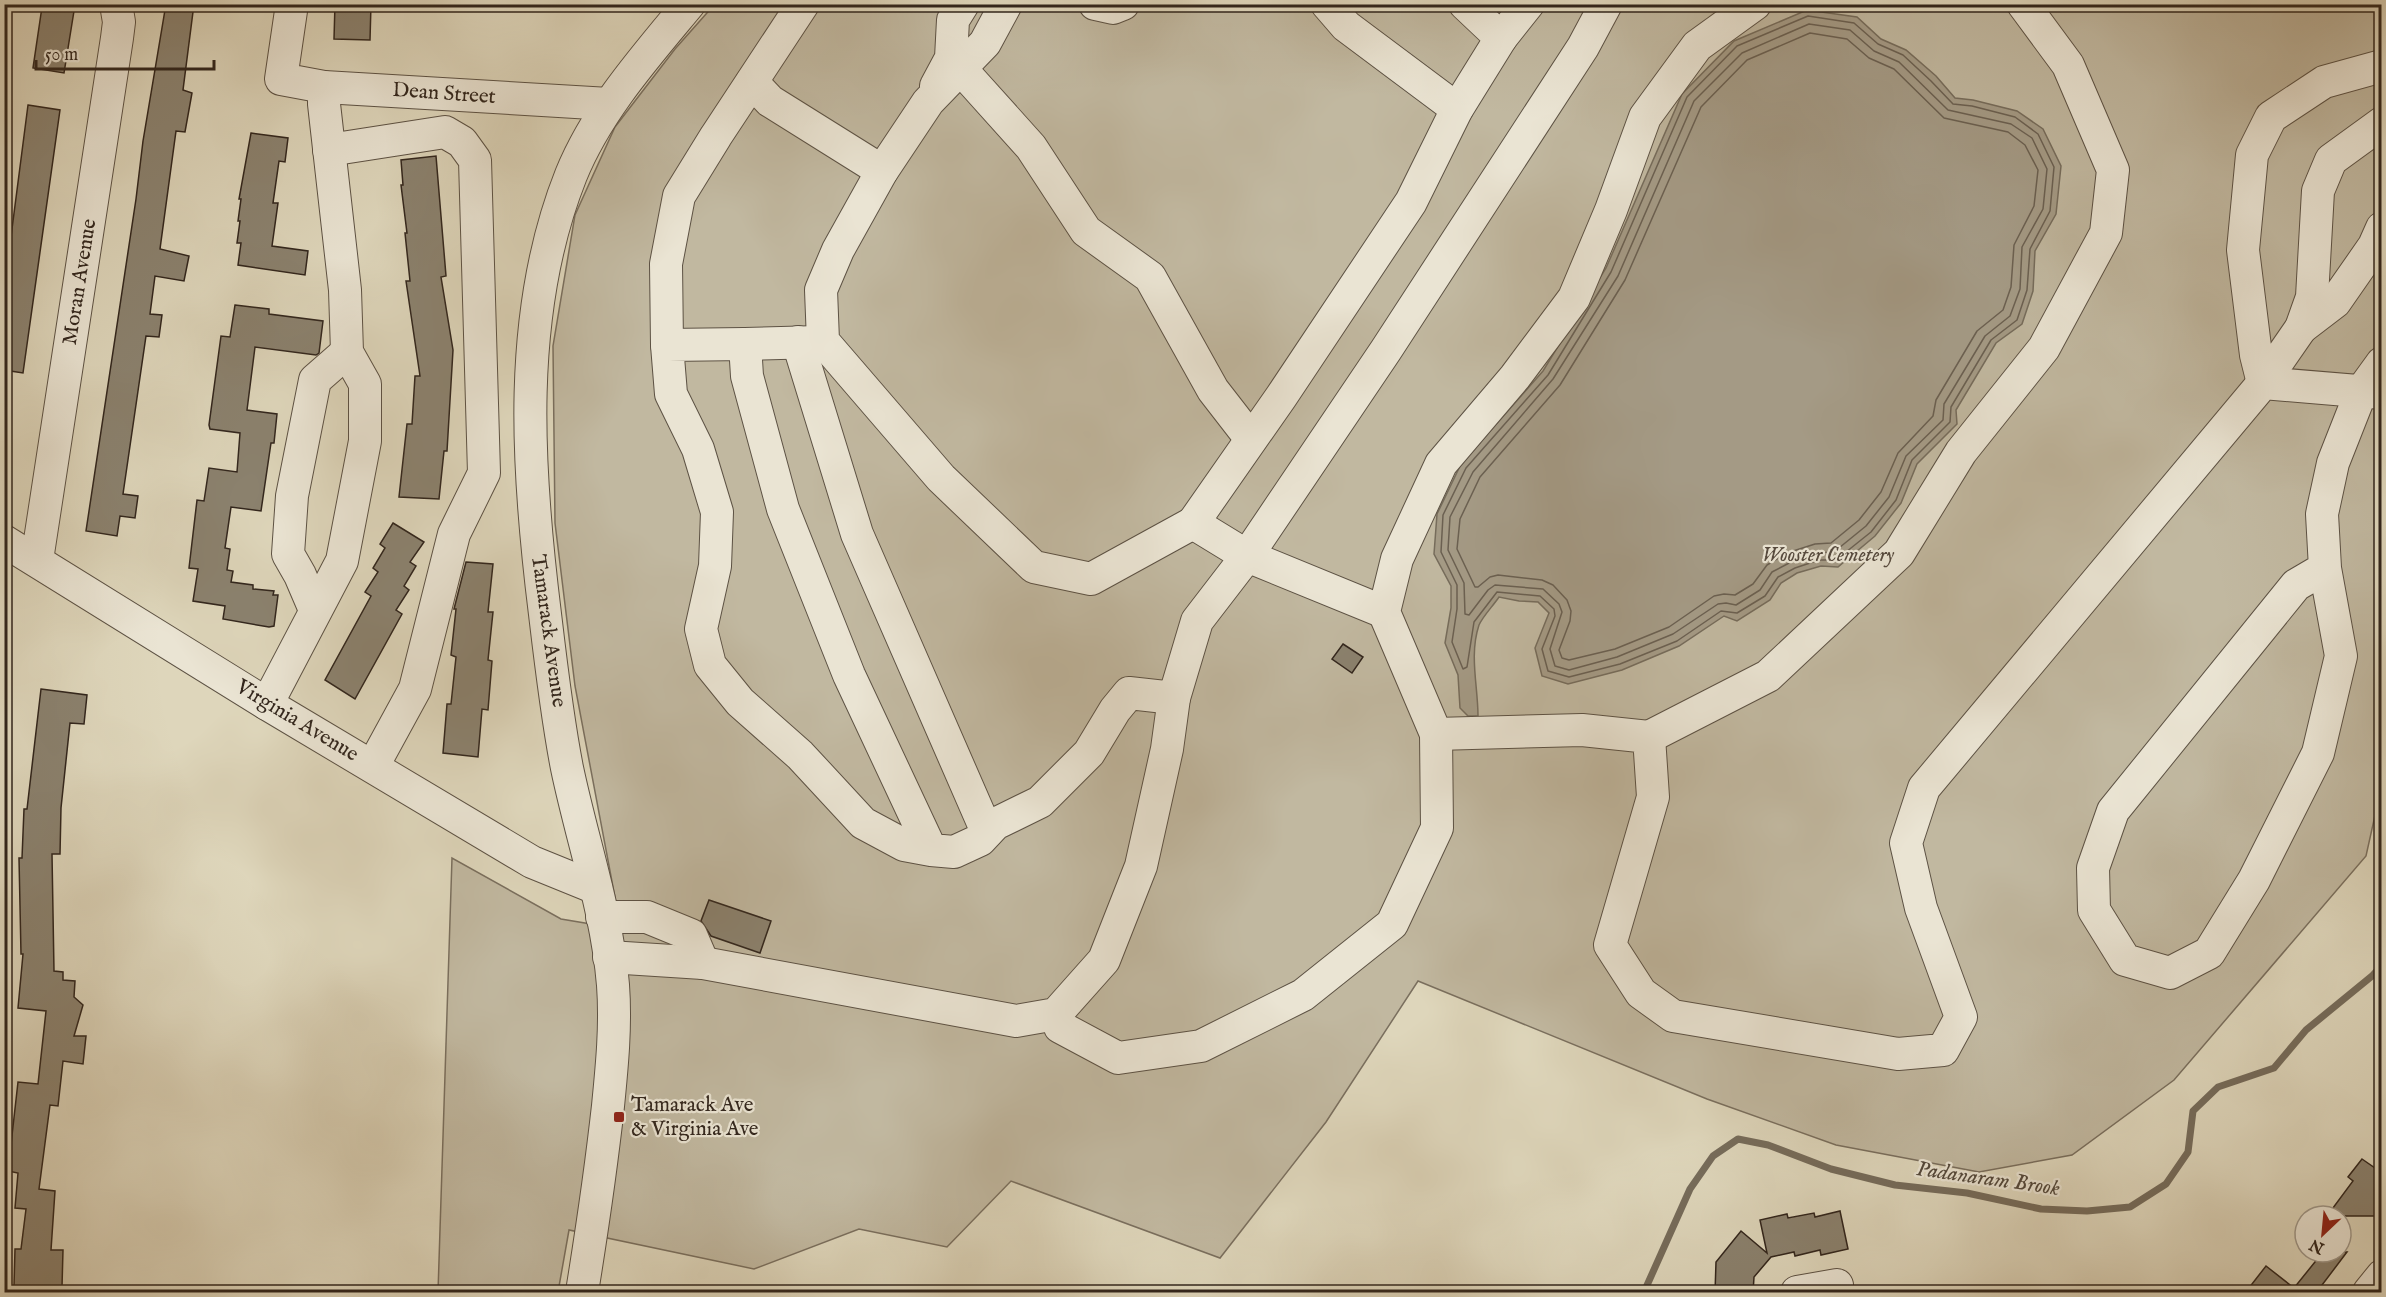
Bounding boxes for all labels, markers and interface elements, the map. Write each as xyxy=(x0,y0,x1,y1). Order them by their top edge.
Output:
scale bar xyxy=(36,33,214,71)
text: 50 m xyxy=(45,44,78,67)
street label: Dean Street xyxy=(391,77,497,111)
street label: Moran Avenue xyxy=(57,217,103,347)
park label: Wooster Cemetery xyxy=(1762,542,1894,569)
street label: Tamarack Avenue xyxy=(524,553,572,709)
street label: Virginia Avenue xyxy=(230,673,364,768)
place label: Tamarack Ave & Virginia Ave xyxy=(631,1092,759,1143)
marker: Tamarack Ave & Virginia Ave xyxy=(612,1110,626,1124)
water label: Padanaram Brook xyxy=(1914,1155,2062,1203)
north arrow xyxy=(2293,1204,2353,1264)
text: N xyxy=(2307,1234,2329,1258)

